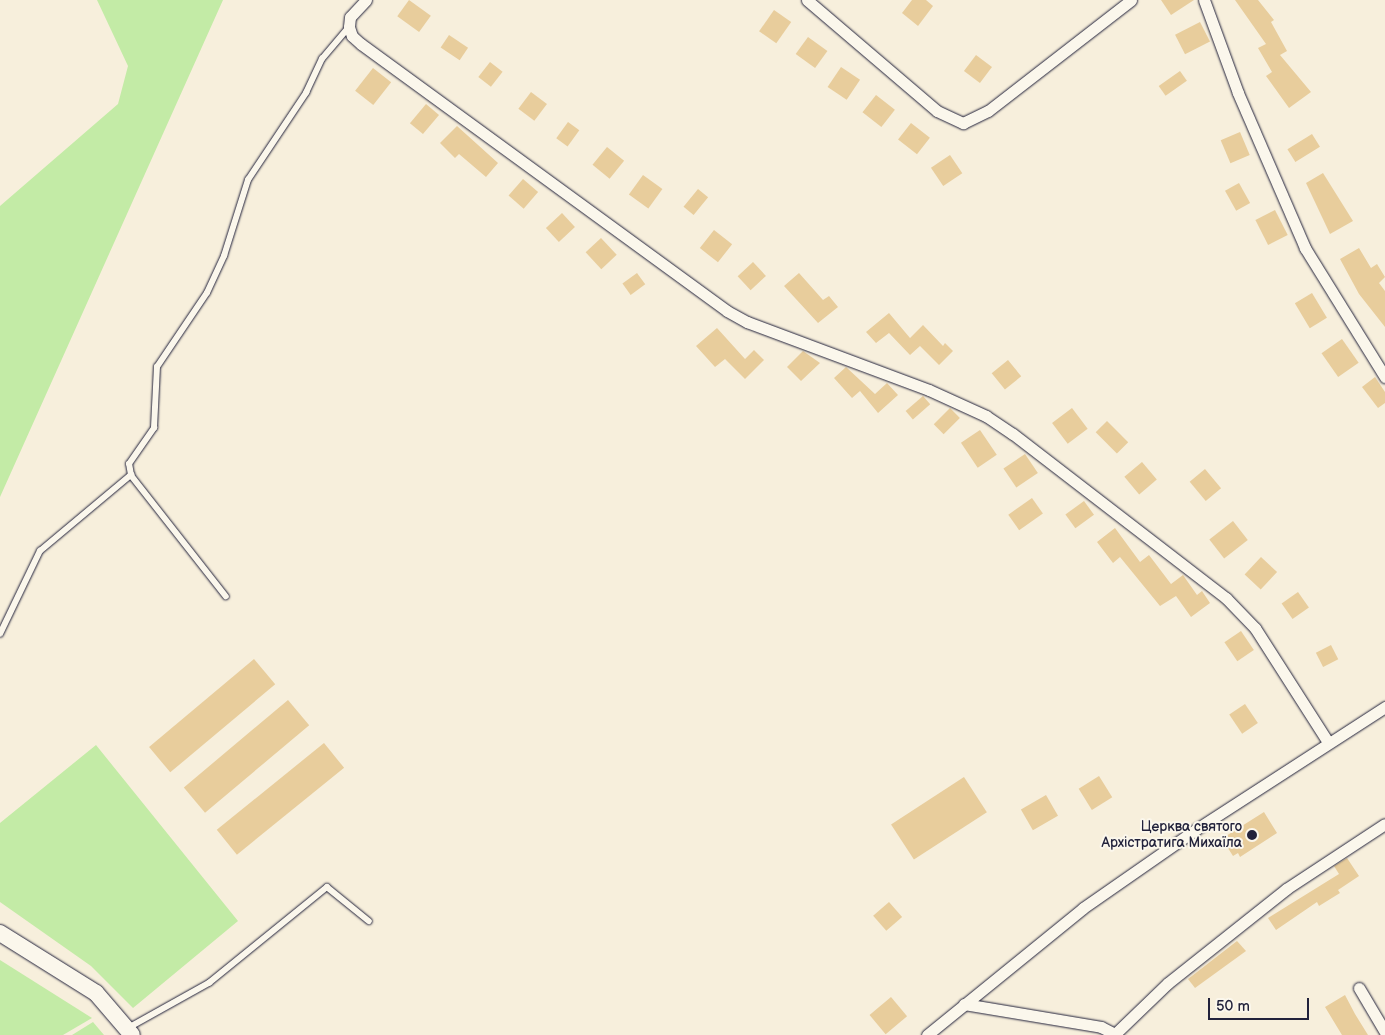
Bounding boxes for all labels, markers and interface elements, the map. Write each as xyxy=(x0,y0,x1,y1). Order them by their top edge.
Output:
place label: Церква святого Архістратига Михаїла xyxy=(1101,819,1242,852)
marker: Церква святого Архістратига Михаїла xyxy=(1246,829,1258,841)
scale bar xyxy=(1210,988,1311,1020)
text: 50 m xyxy=(1216,997,1250,1016)

